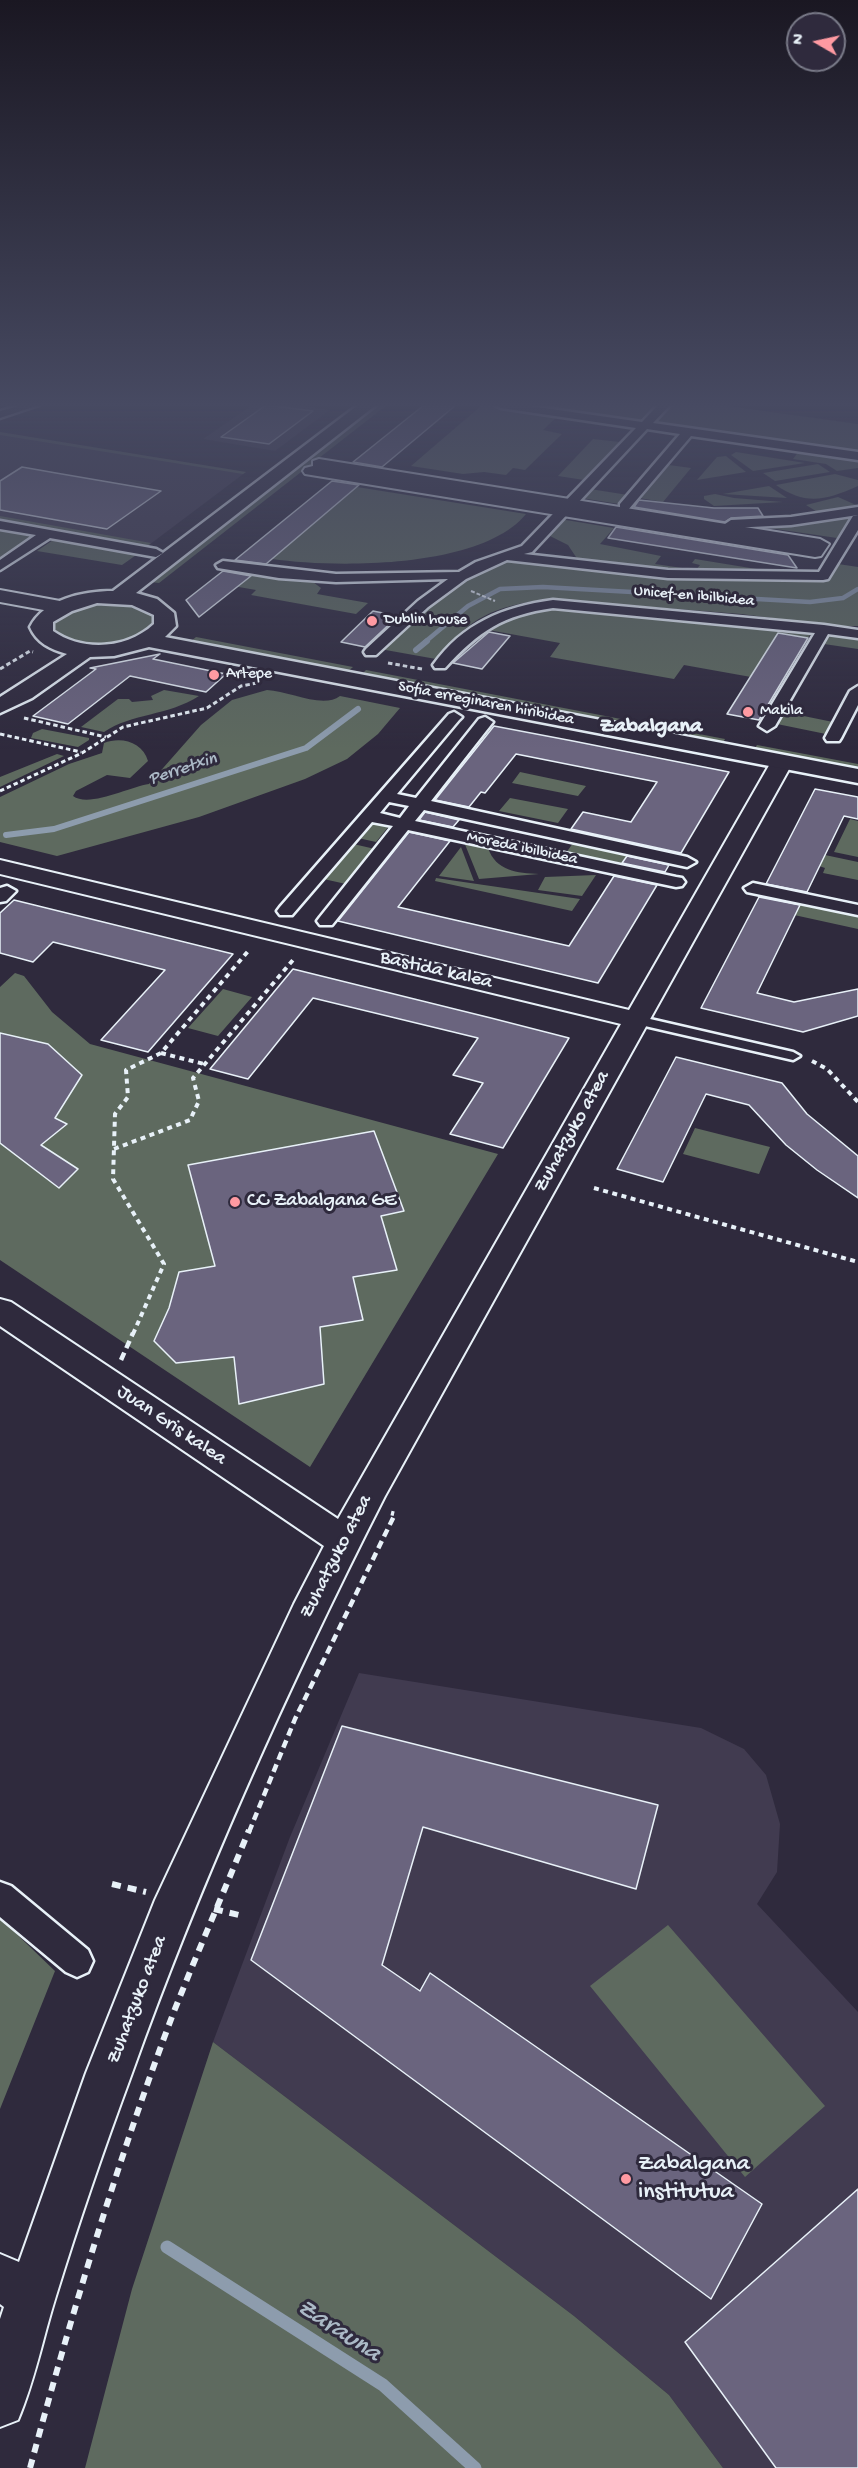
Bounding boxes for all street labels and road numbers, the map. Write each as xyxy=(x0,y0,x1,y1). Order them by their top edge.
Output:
street label: Unicef-en ibilbidea xyxy=(633,582,755,612)
street label: Sofia erreginaren hiribidea xyxy=(397,678,575,730)
street label: Moreda ibilbidea xyxy=(465,828,579,870)
street label: Bastida kalea xyxy=(377,946,495,996)
street label: Zuhatzuko atea xyxy=(530,1067,616,1197)
street label: Juan Gris kalea xyxy=(112,1380,230,1472)
street label: Zuhatzuko atea xyxy=(296,1491,378,1623)
street label: Zuhatzuko atea xyxy=(103,1933,173,2067)

